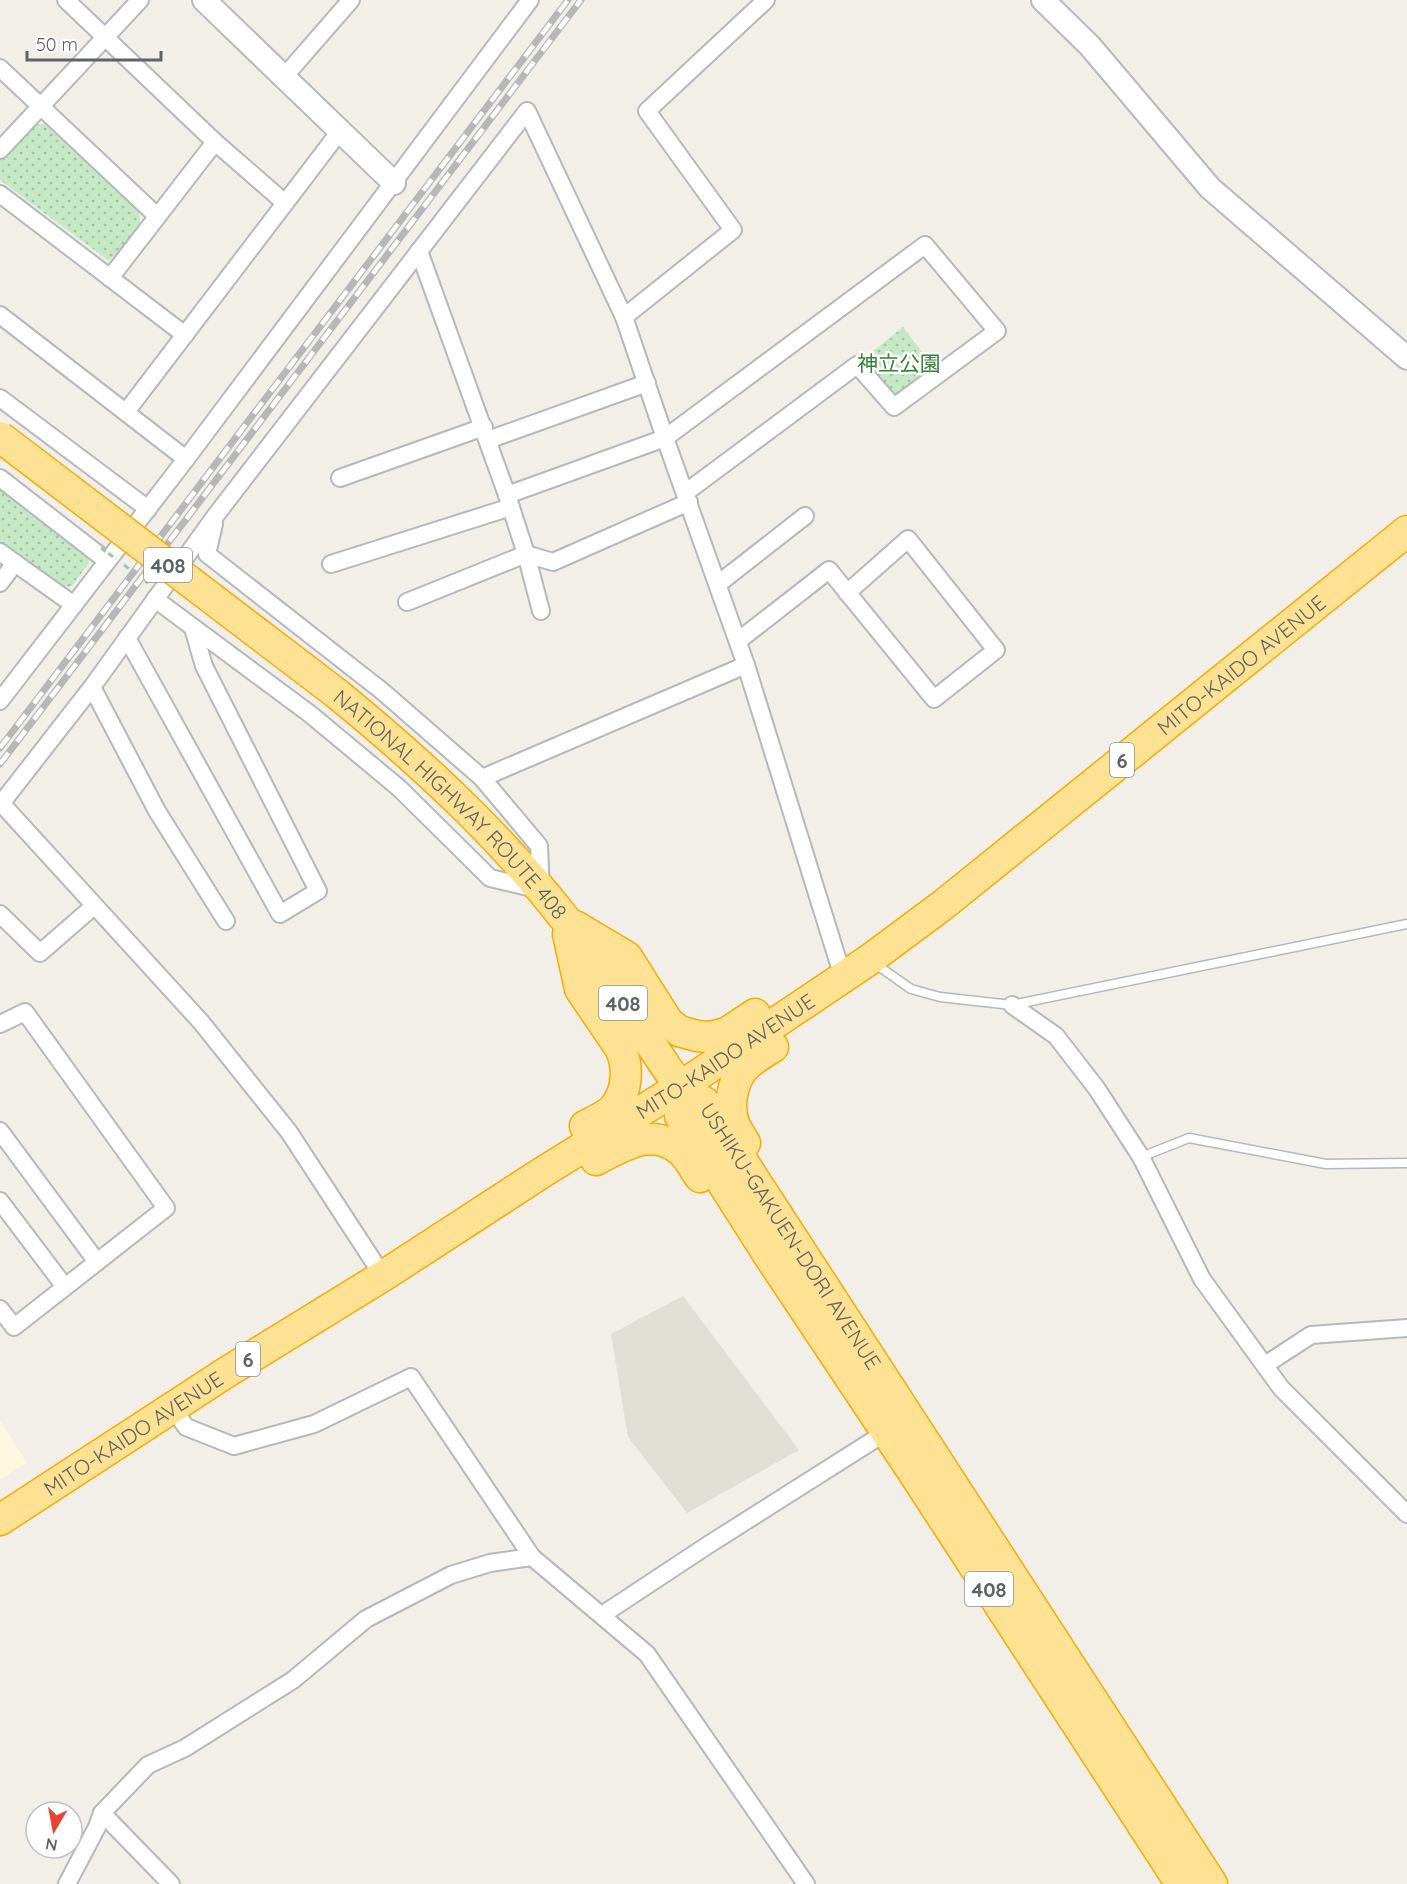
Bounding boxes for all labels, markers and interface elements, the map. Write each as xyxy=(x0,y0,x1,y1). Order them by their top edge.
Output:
scale bar xyxy=(27,24,160,62)
text: 50 m xyxy=(36,33,78,56)
park label: 神立公園 xyxy=(857,350,941,376)
road number: 408 xyxy=(144,548,192,582)
street label: MITO-KAIDO AVENUE xyxy=(1152,589,1331,740)
street label: NATIONAL HIGHWAY ROUTE 408 xyxy=(328,684,573,924)
road number: 6 xyxy=(1110,743,1134,777)
road number: 408 xyxy=(599,986,647,1020)
street label: MITO-KAIDO AVENUE xyxy=(631,987,819,1124)
street label: USHIKU-GAKUEN-DORI AVENUE xyxy=(695,1098,887,1374)
road number: 6 xyxy=(236,1342,260,1376)
street label: MITO-KAIDO AVENUE xyxy=(39,1365,228,1501)
road number: 408 xyxy=(965,1572,1013,1606)
north arrow xyxy=(24,1800,84,1860)
text: N xyxy=(44,1834,59,1856)

